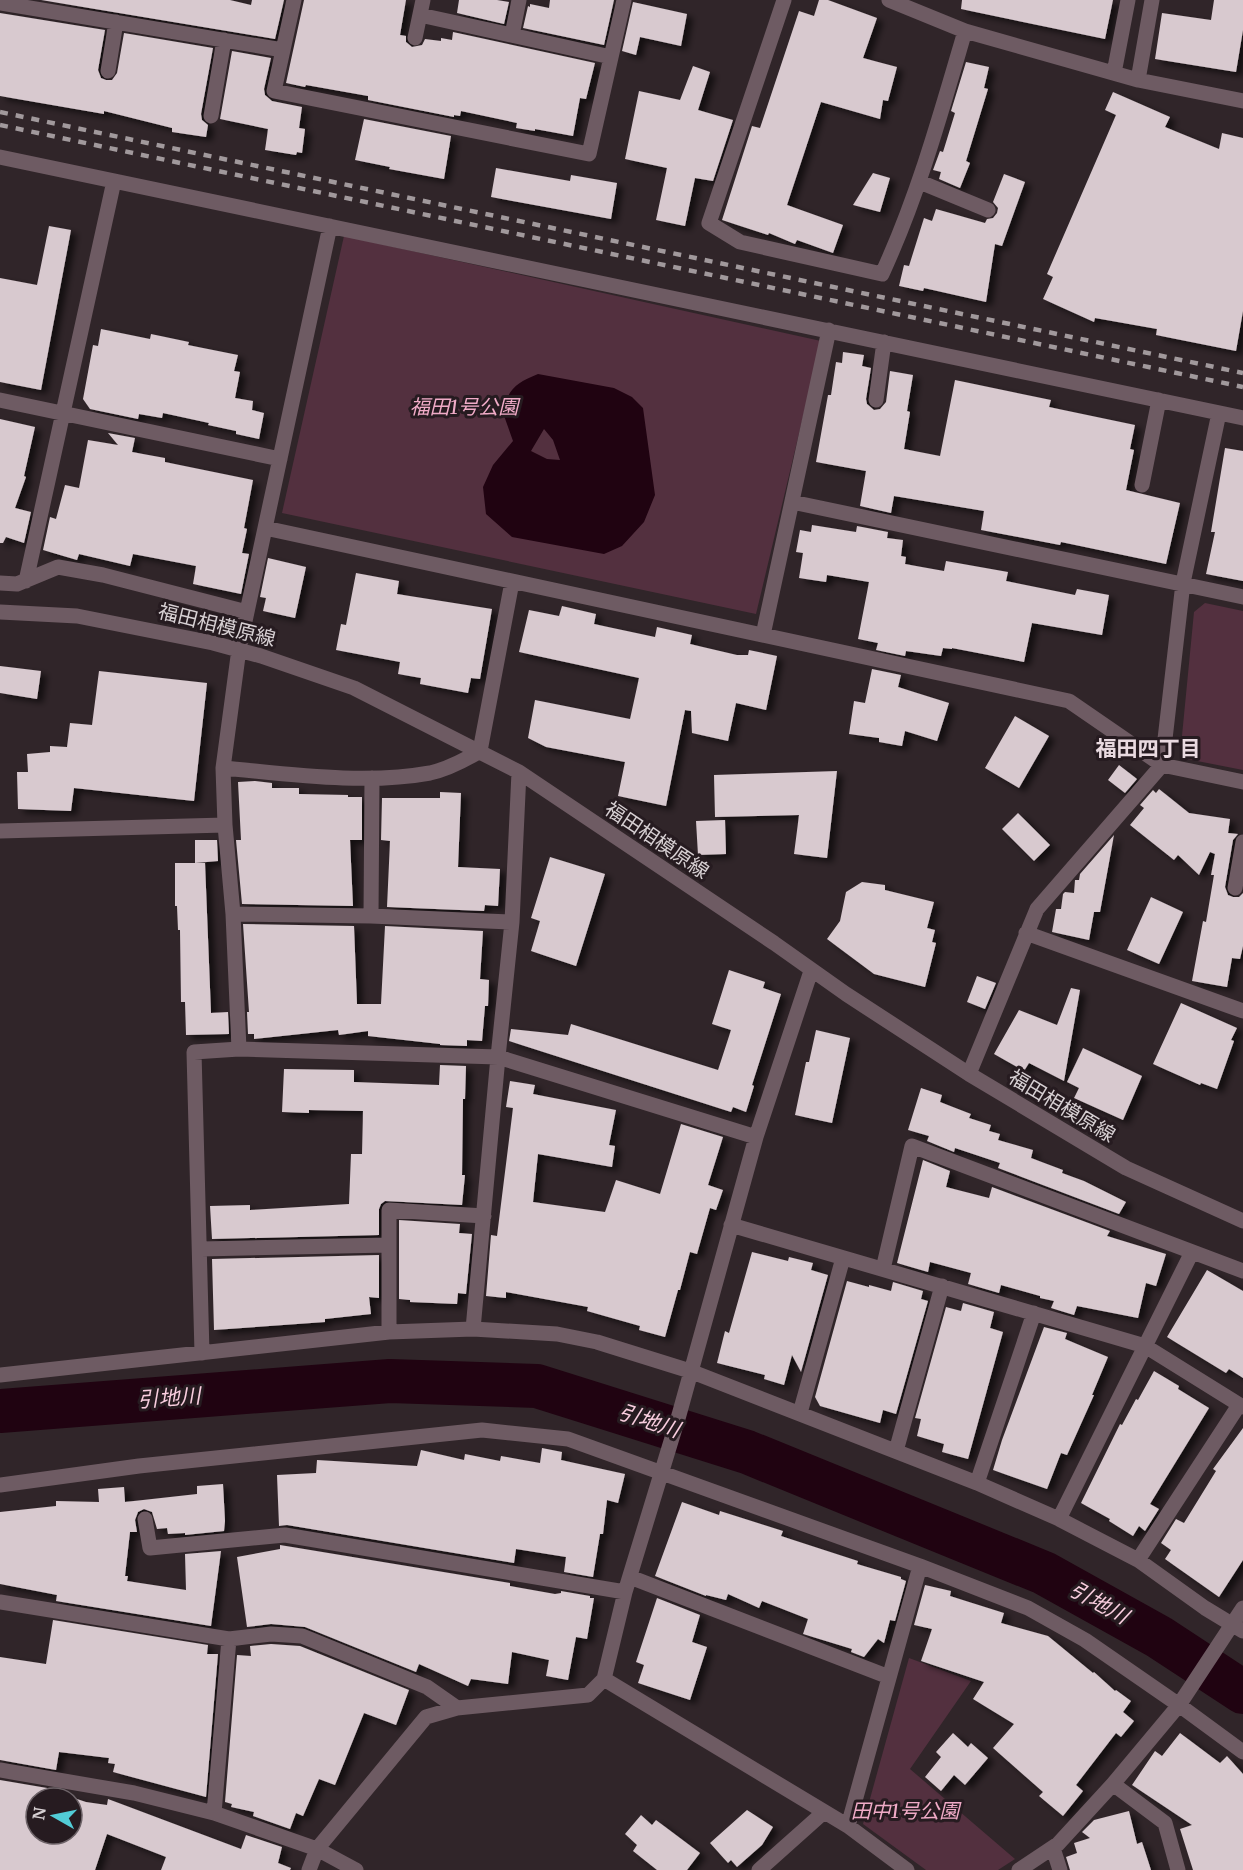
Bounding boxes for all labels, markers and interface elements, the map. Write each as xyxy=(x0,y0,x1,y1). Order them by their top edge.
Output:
park label: 福田1号公園 xyxy=(410,394,521,419)
street label: 福田相模原線 xyxy=(156,598,278,651)
district label: 福田四丁目 xyxy=(1096,735,1201,762)
street label: 福田相模原線 xyxy=(601,796,714,884)
street label: 福田相模原線 xyxy=(1004,1064,1120,1147)
water label: 引地川 xyxy=(137,1382,203,1413)
water label: 引地川 xyxy=(615,1398,685,1444)
water label: 引地川 xyxy=(1065,1575,1135,1631)
north arrow xyxy=(24,1786,84,1846)
park label: 田中1号公園 xyxy=(851,1798,962,1823)
text: N xyxy=(28,1805,50,1821)

